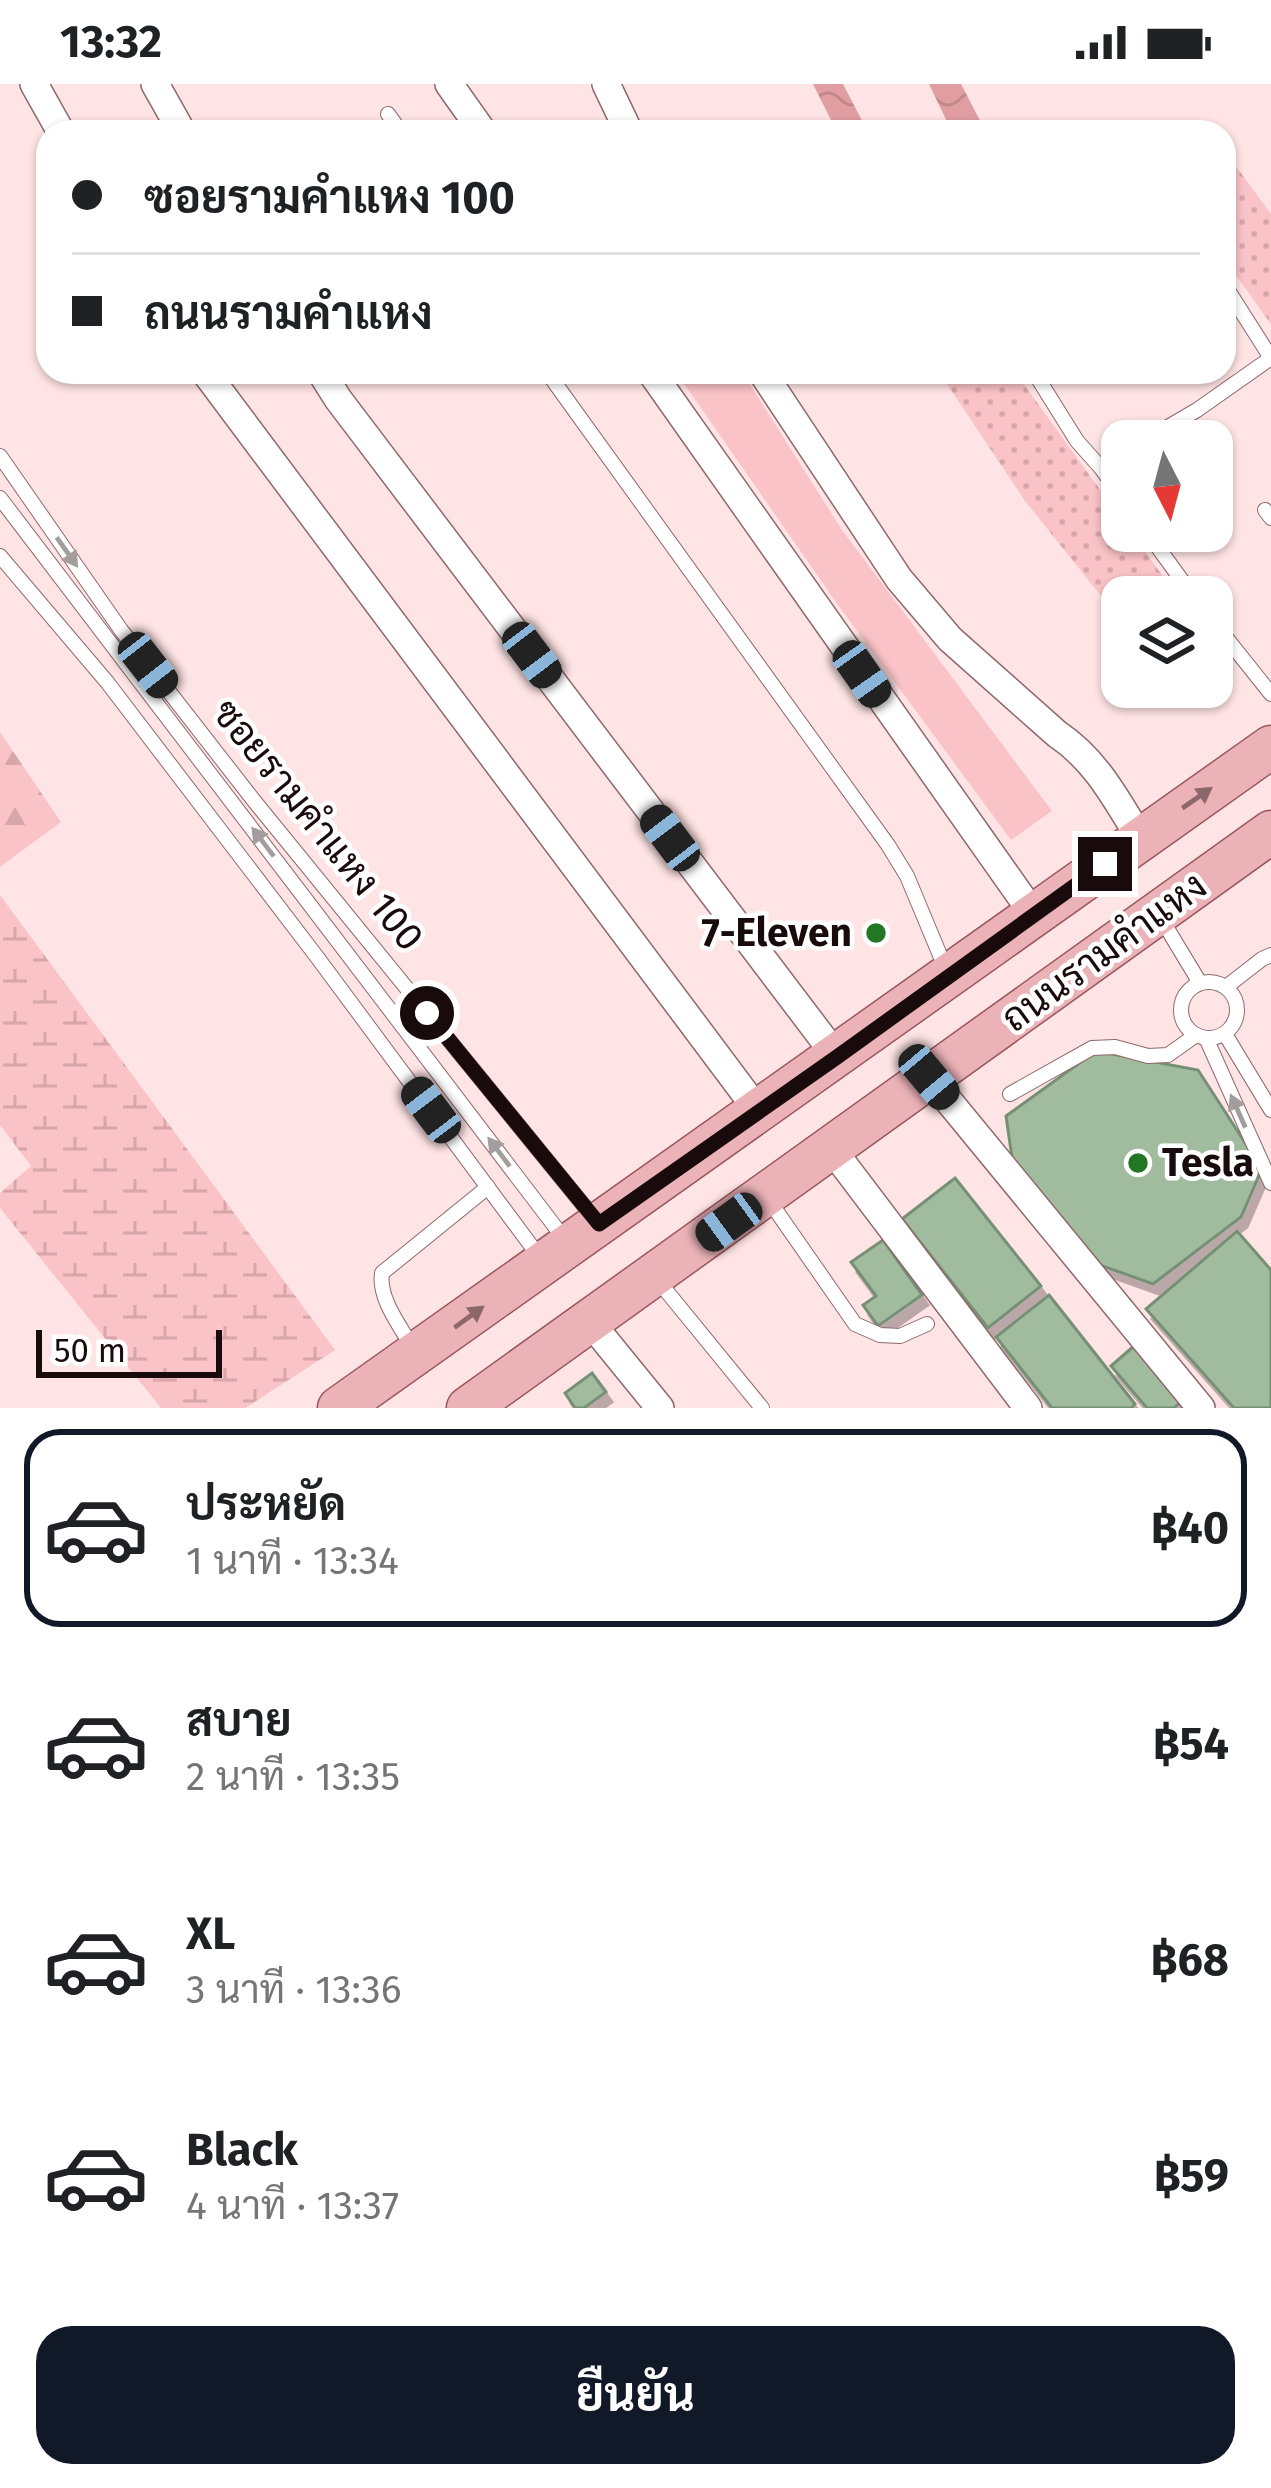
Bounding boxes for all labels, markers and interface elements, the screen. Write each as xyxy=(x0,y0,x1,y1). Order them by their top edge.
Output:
text: 13:32 xyxy=(60,15,162,69)
text: ซอยรามคำแหง 100 xyxy=(144,171,515,225)
text: ถนนรามคำแหง xyxy=(144,287,433,341)
north arrow xyxy=(1101,420,1233,552)
map controls xyxy=(1101,420,1233,708)
one-way arrow xyxy=(55,536,78,568)
button: layers xyxy=(1101,576,1233,708)
car xyxy=(496,615,568,695)
car xyxy=(112,626,184,704)
car xyxy=(827,634,897,714)
street label: ซอยรามคำแหง 100 xyxy=(203,690,433,960)
one-way arrow xyxy=(1181,787,1213,810)
car xyxy=(634,798,706,878)
one-way arrow xyxy=(251,826,276,857)
route end xyxy=(1078,837,1132,891)
street label: ถนนรามคำแหง xyxy=(993,862,1215,1042)
place label: 7-Eleven xyxy=(701,910,852,956)
marker: 7-Eleven xyxy=(863,920,889,946)
route start xyxy=(400,986,454,1040)
car xyxy=(892,1038,966,1116)
car xyxy=(395,1070,467,1150)
one-way arrow xyxy=(1228,1093,1248,1128)
one-way arrow xyxy=(487,1137,511,1168)
place label: Tesla xyxy=(1162,1140,1254,1186)
marker: Tesla xyxy=(1125,1150,1151,1176)
car xyxy=(689,1186,769,1258)
one-way arrow xyxy=(453,1306,485,1329)
scale bar xyxy=(36,1324,222,1377)
text: 50 m xyxy=(54,1331,126,1371)
icon: car xyxy=(42,1474,150,1582)
text: ประหยัด xyxy=(186,1478,346,1532)
text: ฿40 xyxy=(1151,1501,1229,1555)
text: 1 นาที · 13:34 xyxy=(186,1538,399,1584)
icon: car xyxy=(42,1690,150,1798)
text: สบาย xyxy=(186,1694,292,1748)
text: ฿54 xyxy=(1153,1717,1229,1771)
text: 2 นาที · 13:35 xyxy=(186,1754,400,1800)
icon: car xyxy=(42,1906,150,2014)
text: XL xyxy=(186,1907,235,1961)
text: ฿68 xyxy=(1150,1933,1229,1987)
text: 3 นาที · 13:36 xyxy=(186,1967,402,2013)
icon: car xyxy=(42,2122,150,2230)
text: Black xyxy=(186,2123,298,2177)
text: ฿59 xyxy=(1154,2149,1229,2203)
text: 4 นาที · 13:37 xyxy=(186,2183,399,2229)
button: ยืนยัน xyxy=(36,2326,1235,2464)

